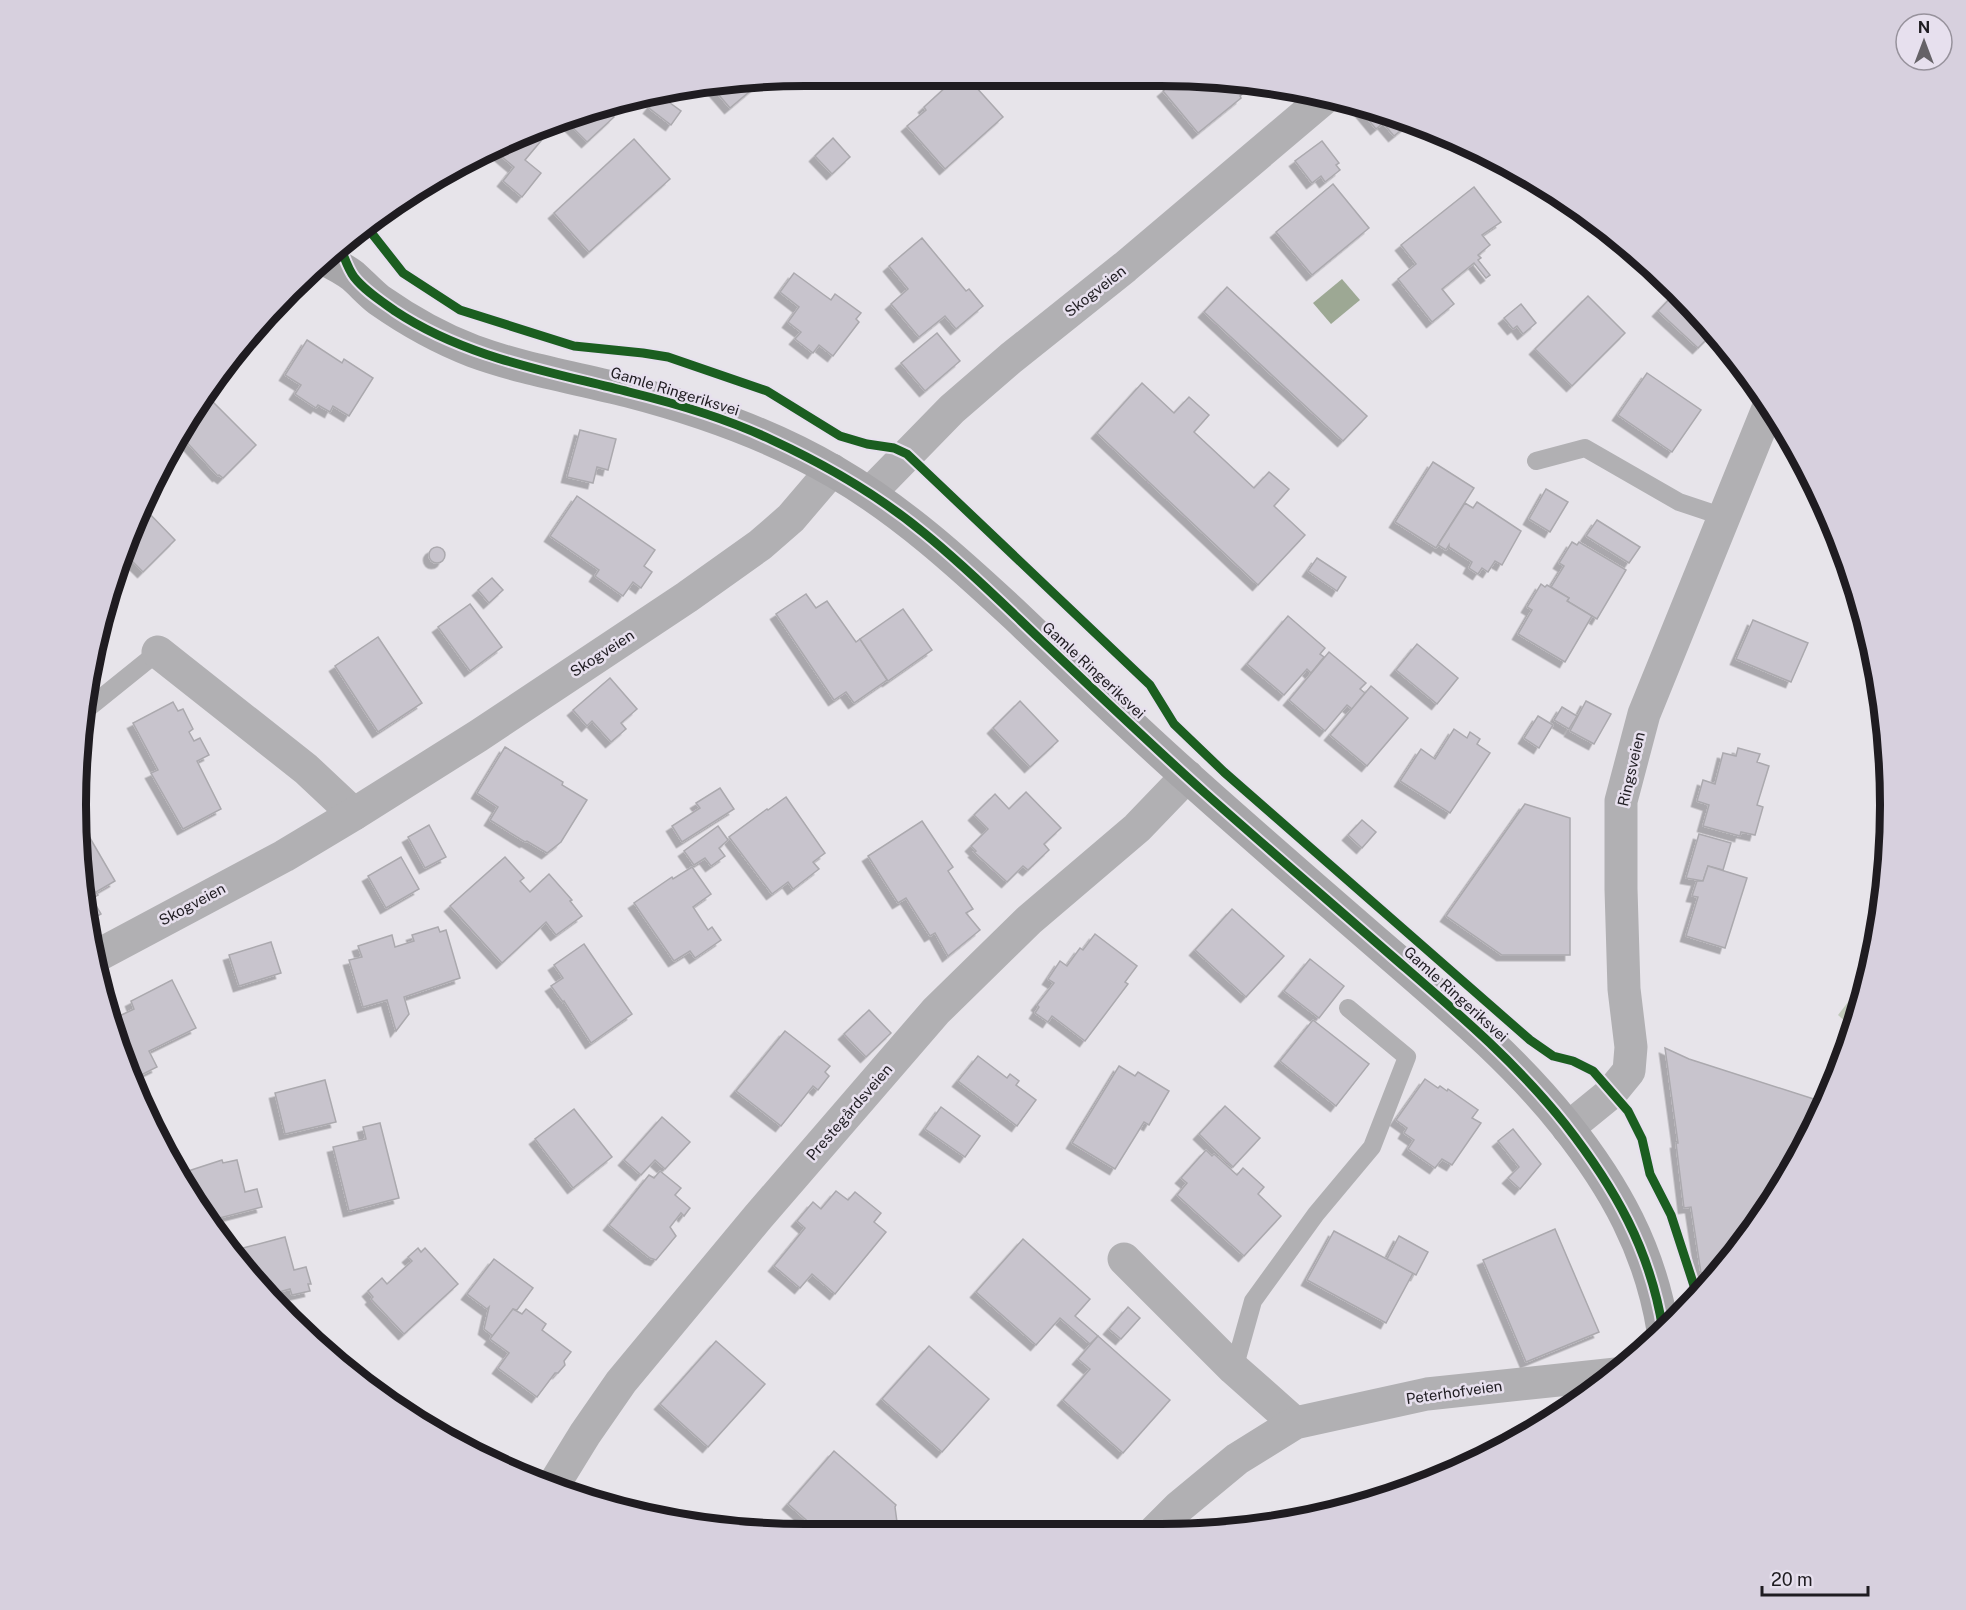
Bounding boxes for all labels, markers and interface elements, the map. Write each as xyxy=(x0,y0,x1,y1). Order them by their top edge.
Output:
north arrow xyxy=(1894,12,1954,72)
text: N xyxy=(1918,18,1930,37)
street label: Skogveien xyxy=(1061,262,1129,320)
street label: Gamle Ringeriksvei xyxy=(609,363,741,419)
street label: Gamle Ringeriksvei xyxy=(1039,618,1149,722)
street label: Skogveien xyxy=(567,626,637,680)
street label: Ringsveien xyxy=(1614,730,1648,808)
street label: Skogveien xyxy=(156,879,228,929)
street label: Gamle Ringeriksvei xyxy=(1401,943,1511,1045)
street label: Prestegårdsveien xyxy=(803,1061,895,1163)
street label: Peterhofveien xyxy=(1405,1377,1503,1407)
scale bar xyxy=(1762,1559,1868,1597)
text: 20 m xyxy=(1771,1569,1813,1590)

